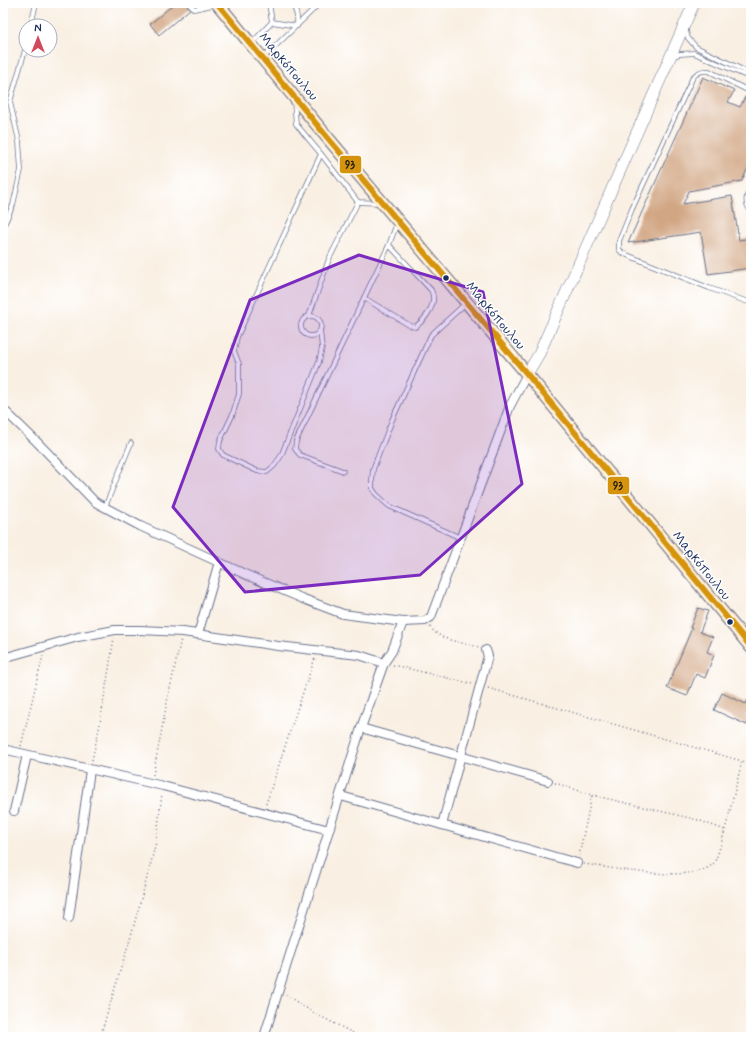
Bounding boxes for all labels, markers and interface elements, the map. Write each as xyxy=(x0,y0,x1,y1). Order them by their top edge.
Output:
north arrow xyxy=(18,18,58,58)
text: N xyxy=(34,22,42,36)
street label: Μαρκόπουλου xyxy=(254,29,322,105)
line badge: 93 xyxy=(339,155,362,174)
text: 93 xyxy=(345,158,355,172)
unlabelled marker xyxy=(441,273,451,283)
street label: Μαρκόπουλου xyxy=(461,278,529,354)
line badge: 93 xyxy=(607,476,630,495)
text: 93 xyxy=(613,479,623,493)
street label: Μαρκόπουλου xyxy=(668,527,735,604)
unlabelled marker xyxy=(725,617,735,627)

